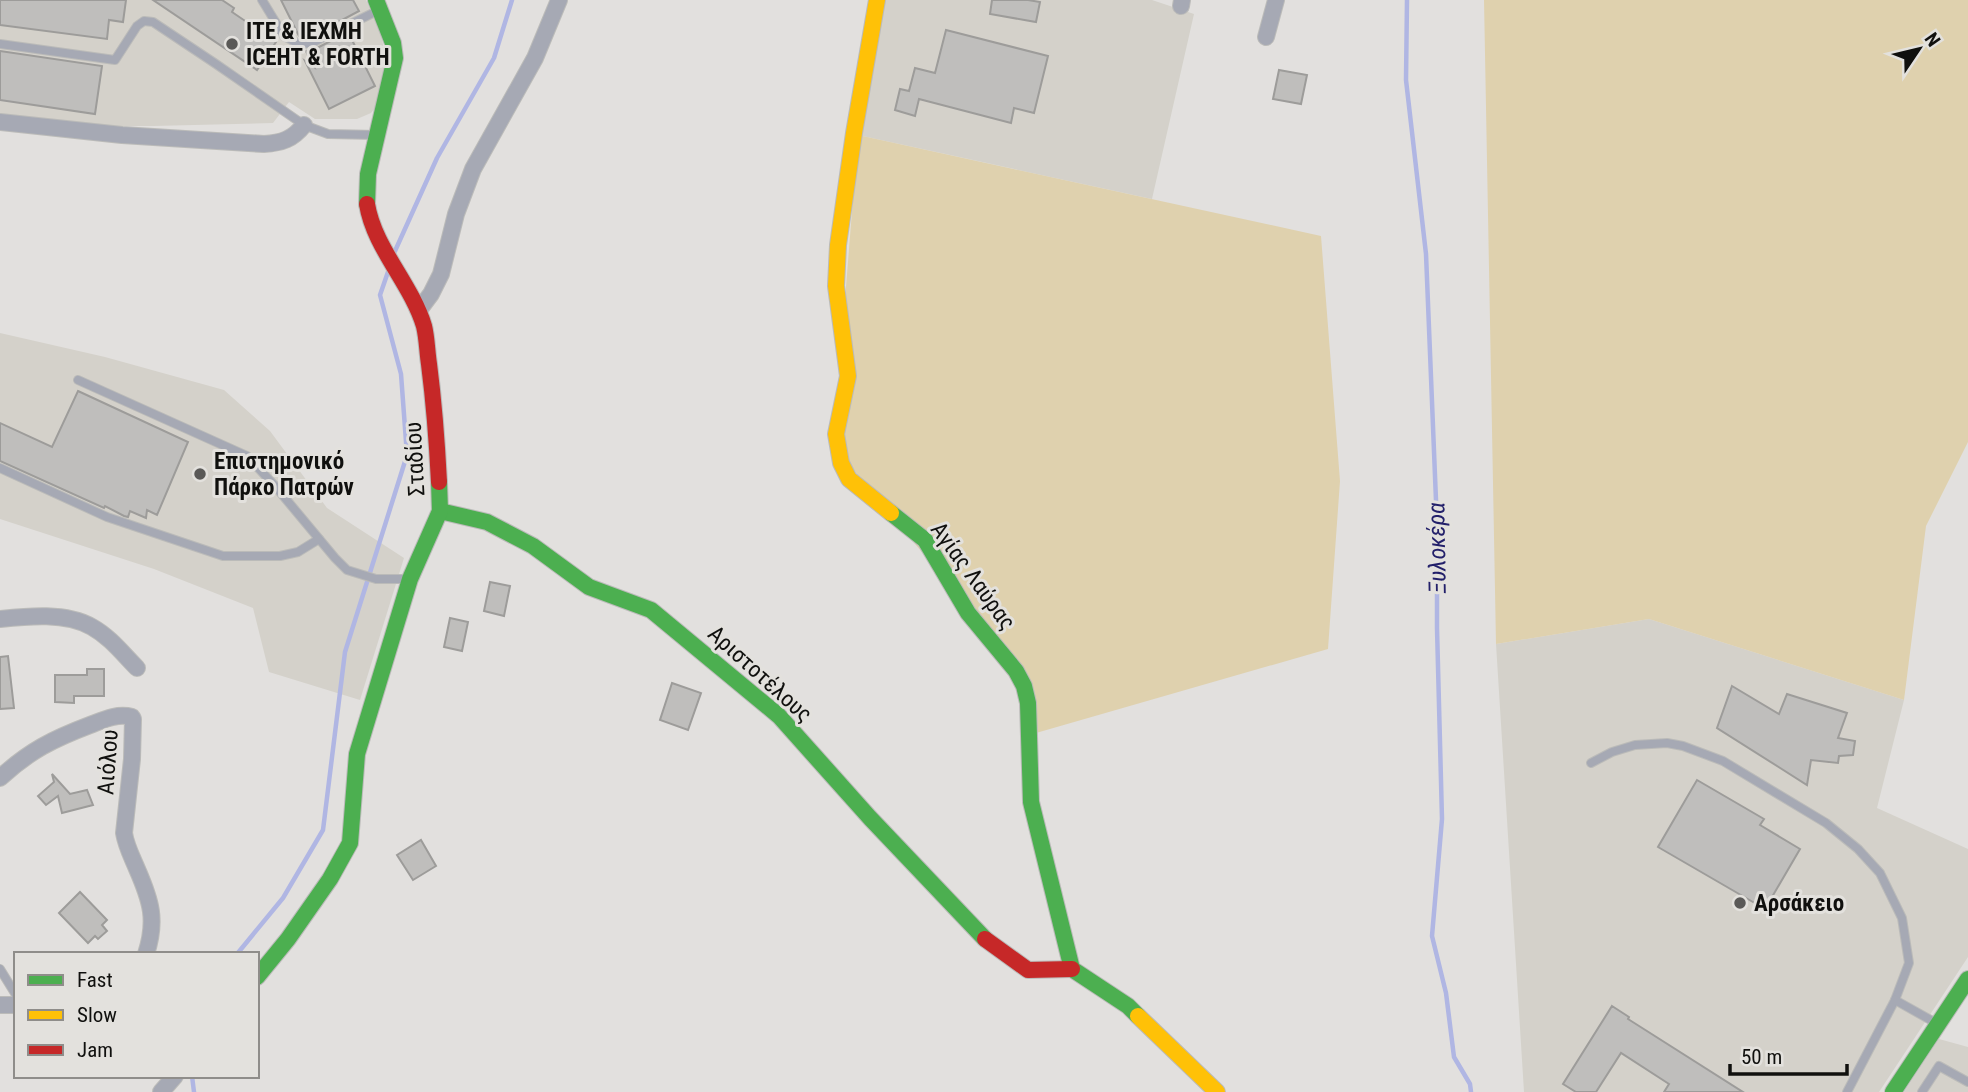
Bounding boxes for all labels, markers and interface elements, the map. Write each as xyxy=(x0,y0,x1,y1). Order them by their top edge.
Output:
north arrow xyxy=(1884,14,1954,84)
place label: ΙΤΕ & ΙΕΧΜΗ ICEHT & FORTH xyxy=(246,18,390,71)
text: N xyxy=(1920,28,1945,51)
marker: ΙΤΕ & ΙΕΧΜΗ ICEHT & FORTH xyxy=(224,36,240,52)
street label: Σταδίου xyxy=(400,421,430,497)
place label: Επιστημονικό Πάρκο Πατρών xyxy=(214,448,354,501)
marker: Επιστημονικό Πάρκο Πατρών xyxy=(192,466,208,482)
water label: Ξυλοκέρα xyxy=(1422,502,1452,594)
street label: Αγίας Λαύρας xyxy=(925,517,1021,635)
street label: Αριστοτέλους xyxy=(702,620,818,728)
street label: Αιόλου xyxy=(92,728,124,796)
place label: Αρσάκειο xyxy=(1754,890,1844,917)
marker: Αρσάκειο xyxy=(1732,895,1748,911)
legend xyxy=(14,952,259,1078)
text: Fast xyxy=(77,968,113,992)
text: Slow xyxy=(77,1003,117,1027)
scale bar xyxy=(1730,1032,1847,1076)
text: Jam xyxy=(77,1038,113,1062)
text: 50 m xyxy=(1741,1045,1782,1069)

